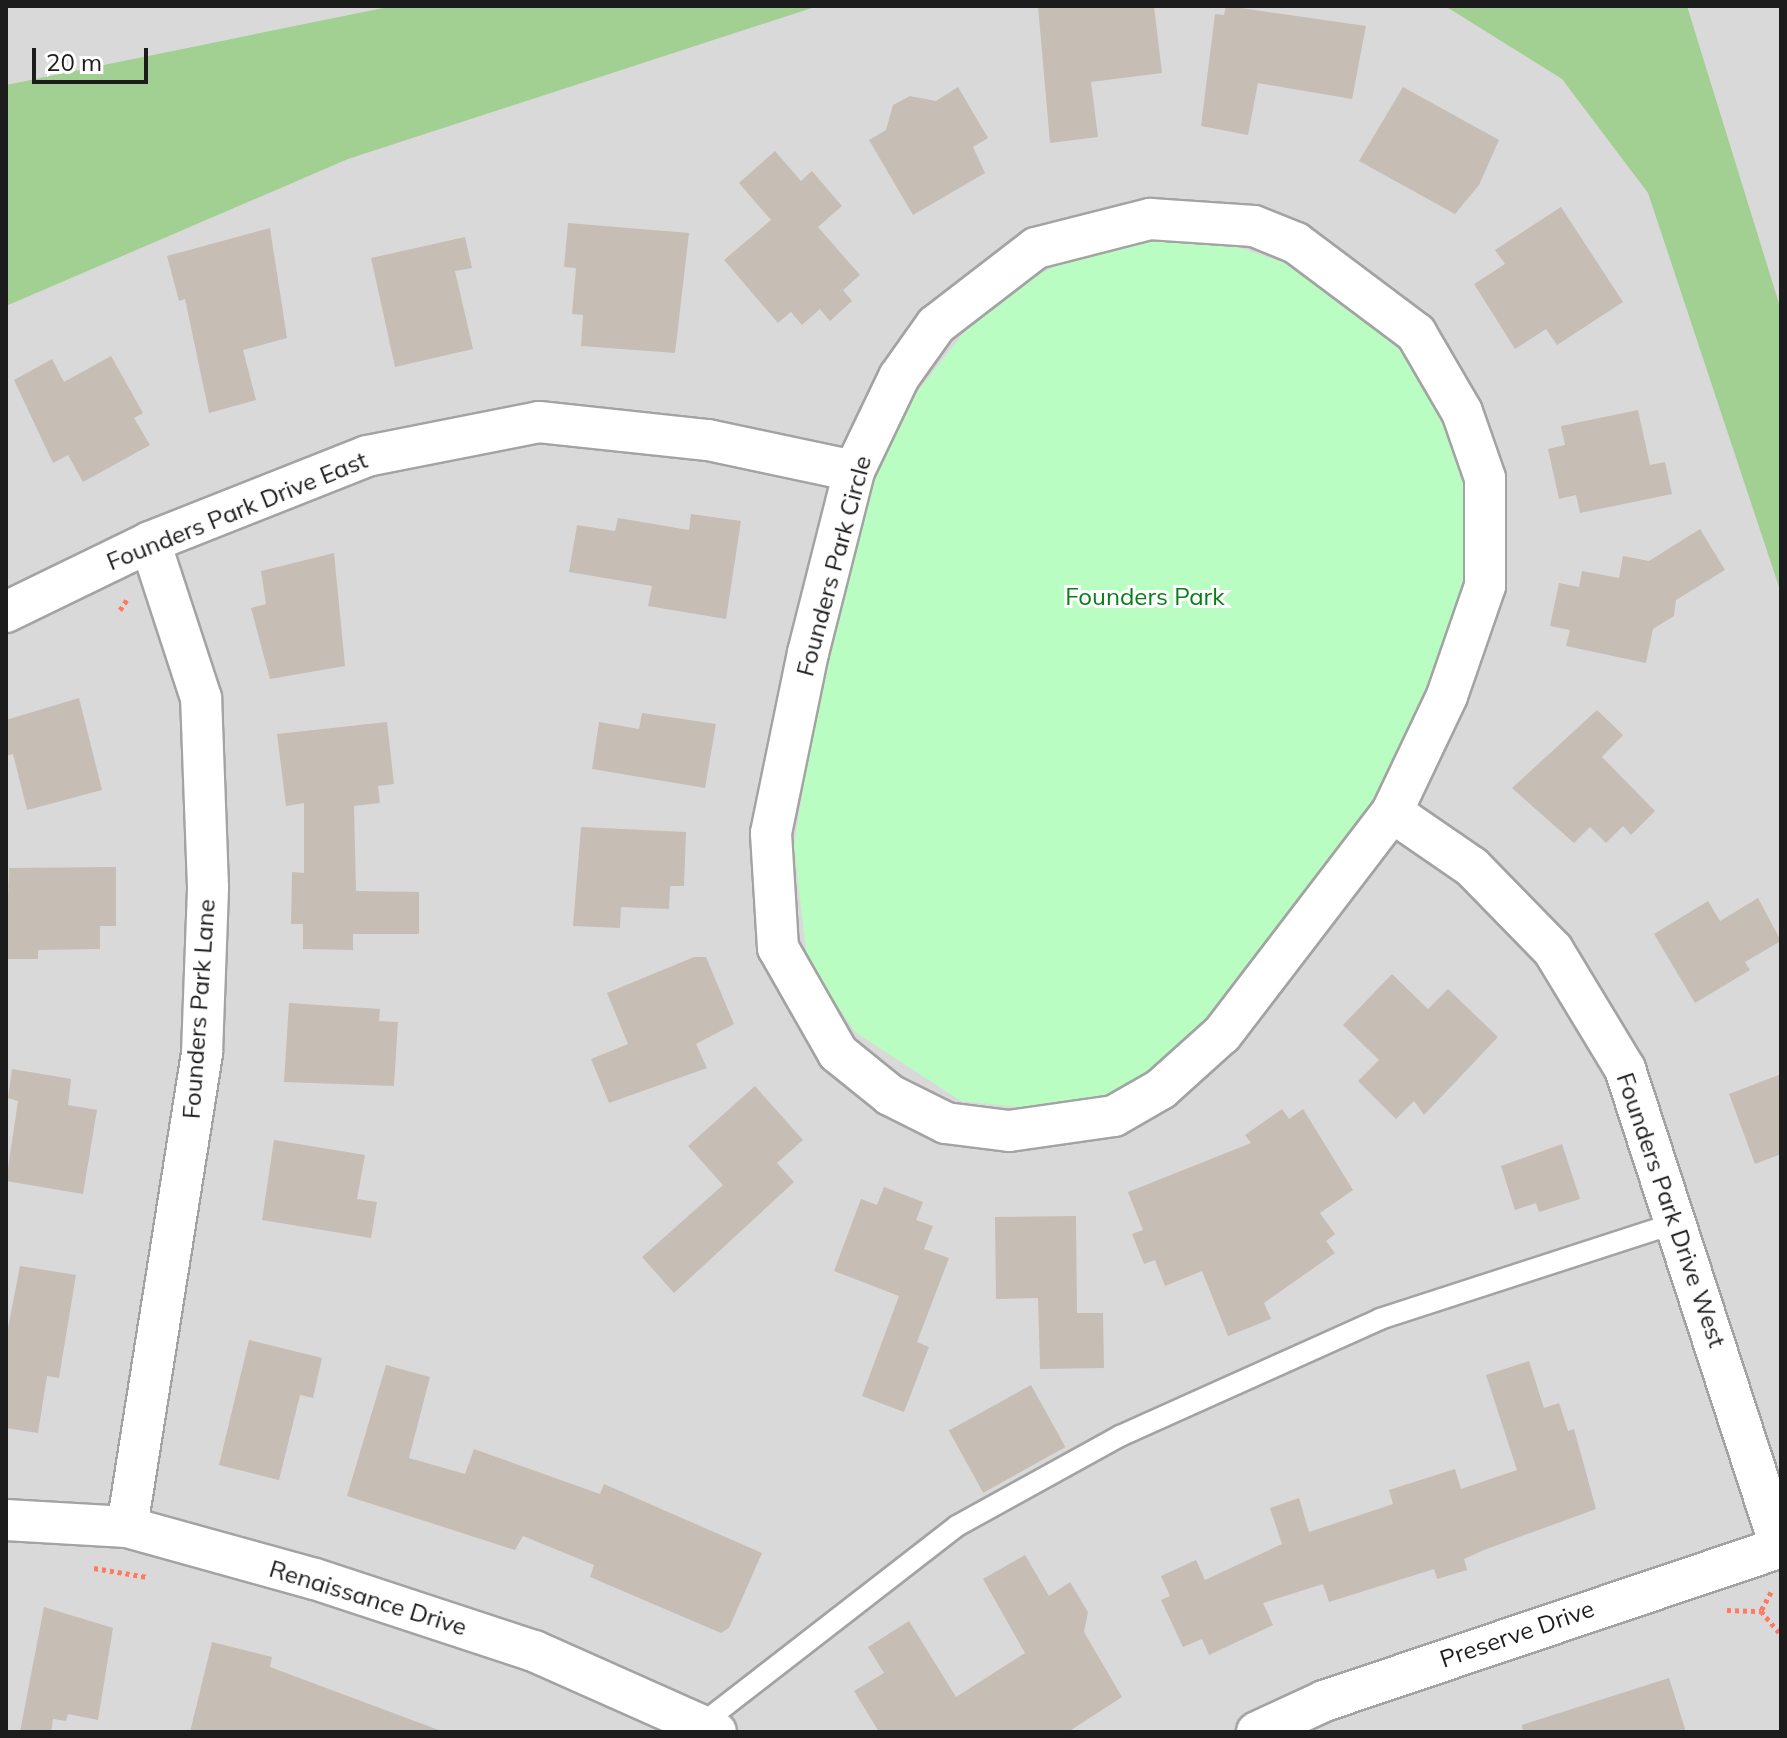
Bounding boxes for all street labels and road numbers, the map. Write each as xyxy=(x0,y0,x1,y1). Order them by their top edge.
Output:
street label: Founders Park Drive East xyxy=(103,446,371,576)
street label: Founders Park Circle xyxy=(791,453,877,679)
street label: Founders Park Lane xyxy=(177,898,221,1120)
street label: Founders Park Drive West xyxy=(1610,1069,1732,1351)
street label: Renaissance Drive xyxy=(266,1554,470,1642)
street label: Preserve Drive xyxy=(1436,1594,1598,1674)

